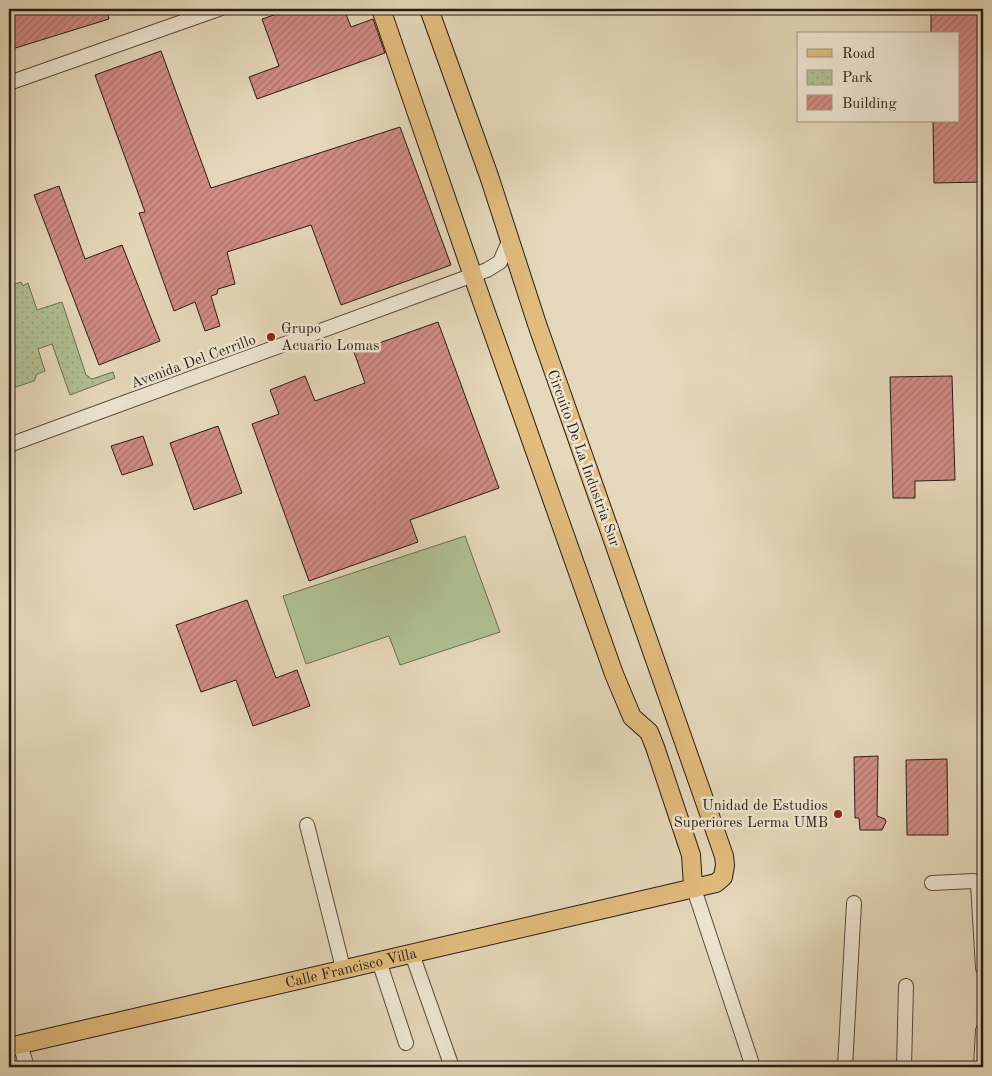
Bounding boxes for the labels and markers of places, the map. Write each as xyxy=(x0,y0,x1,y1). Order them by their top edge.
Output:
place label: Grupo Acuario Lomas xyxy=(281,322,380,354)
marker: Grupo Acuario Lomas xyxy=(265,331,277,343)
place label: Unidad de Estudios Superiores Lerma UMB xyxy=(673,799,828,831)
marker: Unidad de Estudios Superiores Lerma UMB xyxy=(832,808,844,820)

